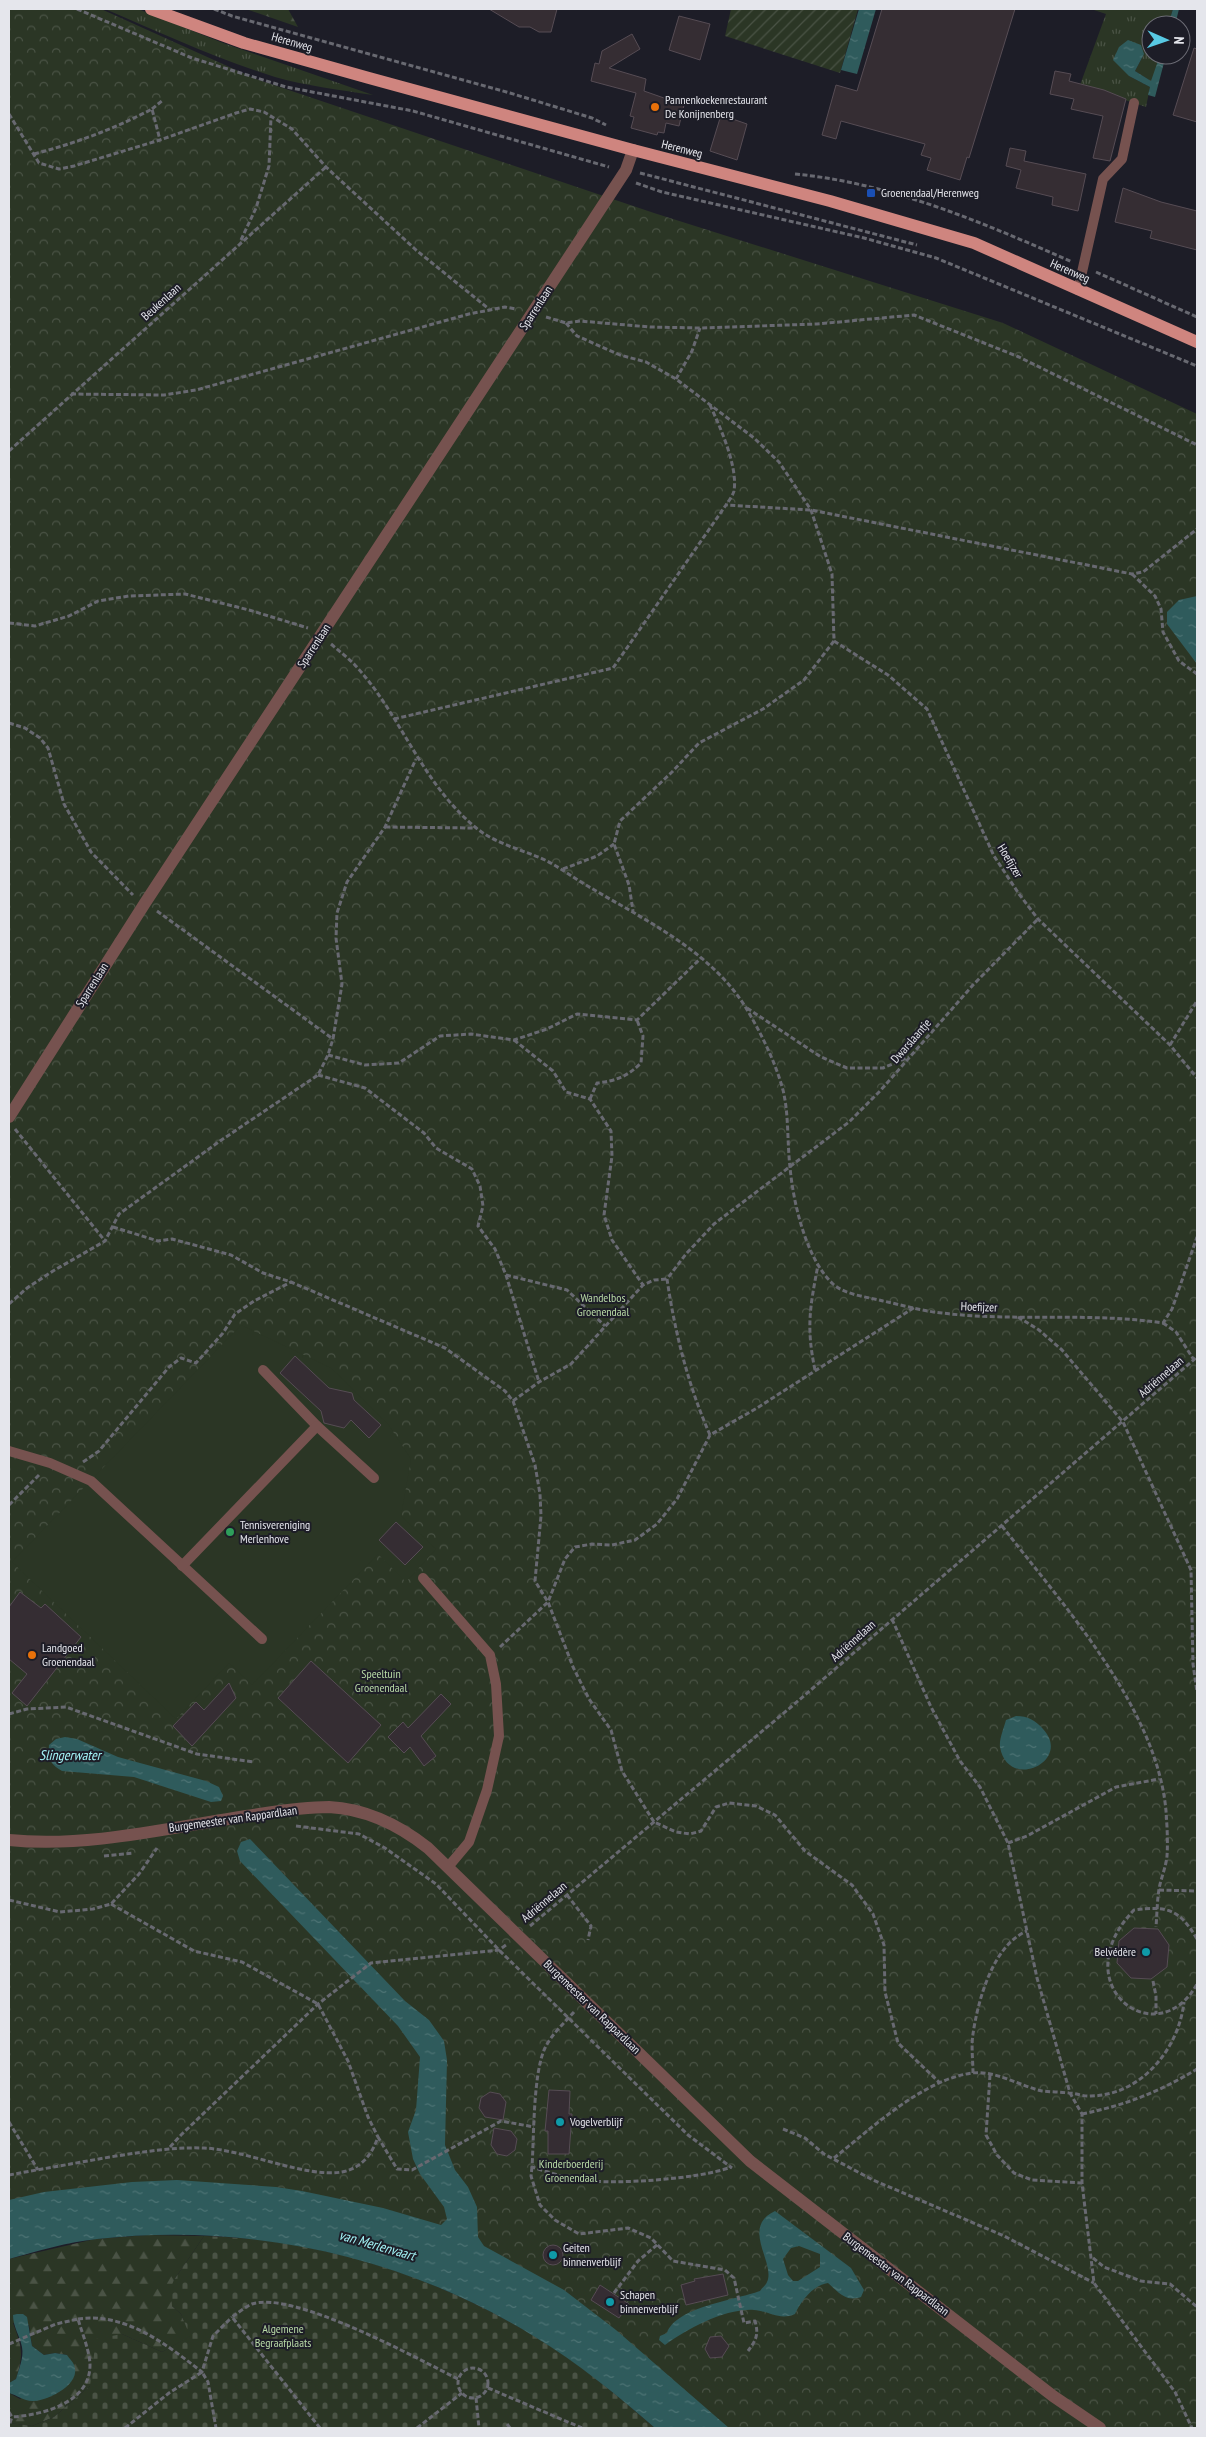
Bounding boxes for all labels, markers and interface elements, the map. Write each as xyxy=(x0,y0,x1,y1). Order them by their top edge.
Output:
north arrow xyxy=(1141,15,1191,65)
street label: Herenweg xyxy=(270,29,314,55)
text: N xyxy=(1170,36,1188,45)
place label: Pannenkoekenrestaurant De Konijnenberg xyxy=(665,92,768,121)
marker: Pannenkoekenrestaurant De Konijnenberg xyxy=(649,101,661,113)
street label: Herenweg xyxy=(660,136,704,161)
place label: Groenendaal/Herenweg xyxy=(881,185,979,200)
marker: Groenendaal/Herenweg xyxy=(865,187,877,199)
street label: Herenweg xyxy=(1048,255,1092,286)
street label: Beukenlaan xyxy=(138,280,184,323)
street label: Sparrenlaan xyxy=(516,283,555,333)
street label: Sparrenlaan xyxy=(294,621,333,671)
street label: Hoefijzer xyxy=(995,841,1027,881)
street label: Sparrenlaan xyxy=(72,960,111,1010)
street label: Dwarslaantje xyxy=(887,1015,934,1066)
park label: Wandelbos Groenendaal xyxy=(577,1290,629,1319)
street label: Hoefijzer xyxy=(960,1298,998,1315)
street label: Adriënnelaan xyxy=(1135,1353,1186,1400)
place label: Tennisvereniging Merlenhove xyxy=(240,1517,310,1546)
marker: Tennisvereniging Merlenhove xyxy=(224,1526,236,1538)
street label: Adriënnelaan xyxy=(827,1617,878,1665)
place label: Landgoed Groenendaal xyxy=(42,1640,95,1669)
marker: Landgoed Groenendaal xyxy=(26,1649,38,1661)
park label: Speeltuin Groenendaal xyxy=(355,1666,407,1695)
water label: Slingerwater xyxy=(39,1746,103,1764)
street label: Burgemeester van Rappardlaan xyxy=(168,1802,298,1835)
street label: Adriënnelaan xyxy=(518,1878,570,1925)
place label: Belvédère xyxy=(1095,1944,1136,1959)
marker: Belvédère xyxy=(1140,1946,1152,1958)
street label: Burgemeester van Rappardlaan xyxy=(541,1956,644,2057)
place label: Vogelverblijf xyxy=(569,2114,623,2129)
marker: Vogelverblijf xyxy=(554,2116,566,2128)
park label: Kinderboerderij Groenendaal xyxy=(539,2156,603,2185)
water label: van Merlenvaart xyxy=(337,2226,419,2265)
street label: Burgemeester van Rappardlaan xyxy=(840,2229,952,2318)
place label: Geiten binnenverblijf xyxy=(563,2240,622,2269)
marker: Geiten binnenverblijf xyxy=(547,2249,559,2261)
place label: Schapen binnenverblijf xyxy=(620,2287,679,2316)
marker: Schapen binnenverblijf xyxy=(604,2296,616,2308)
park label: Algemene Begraafplaats xyxy=(255,2321,311,2350)

